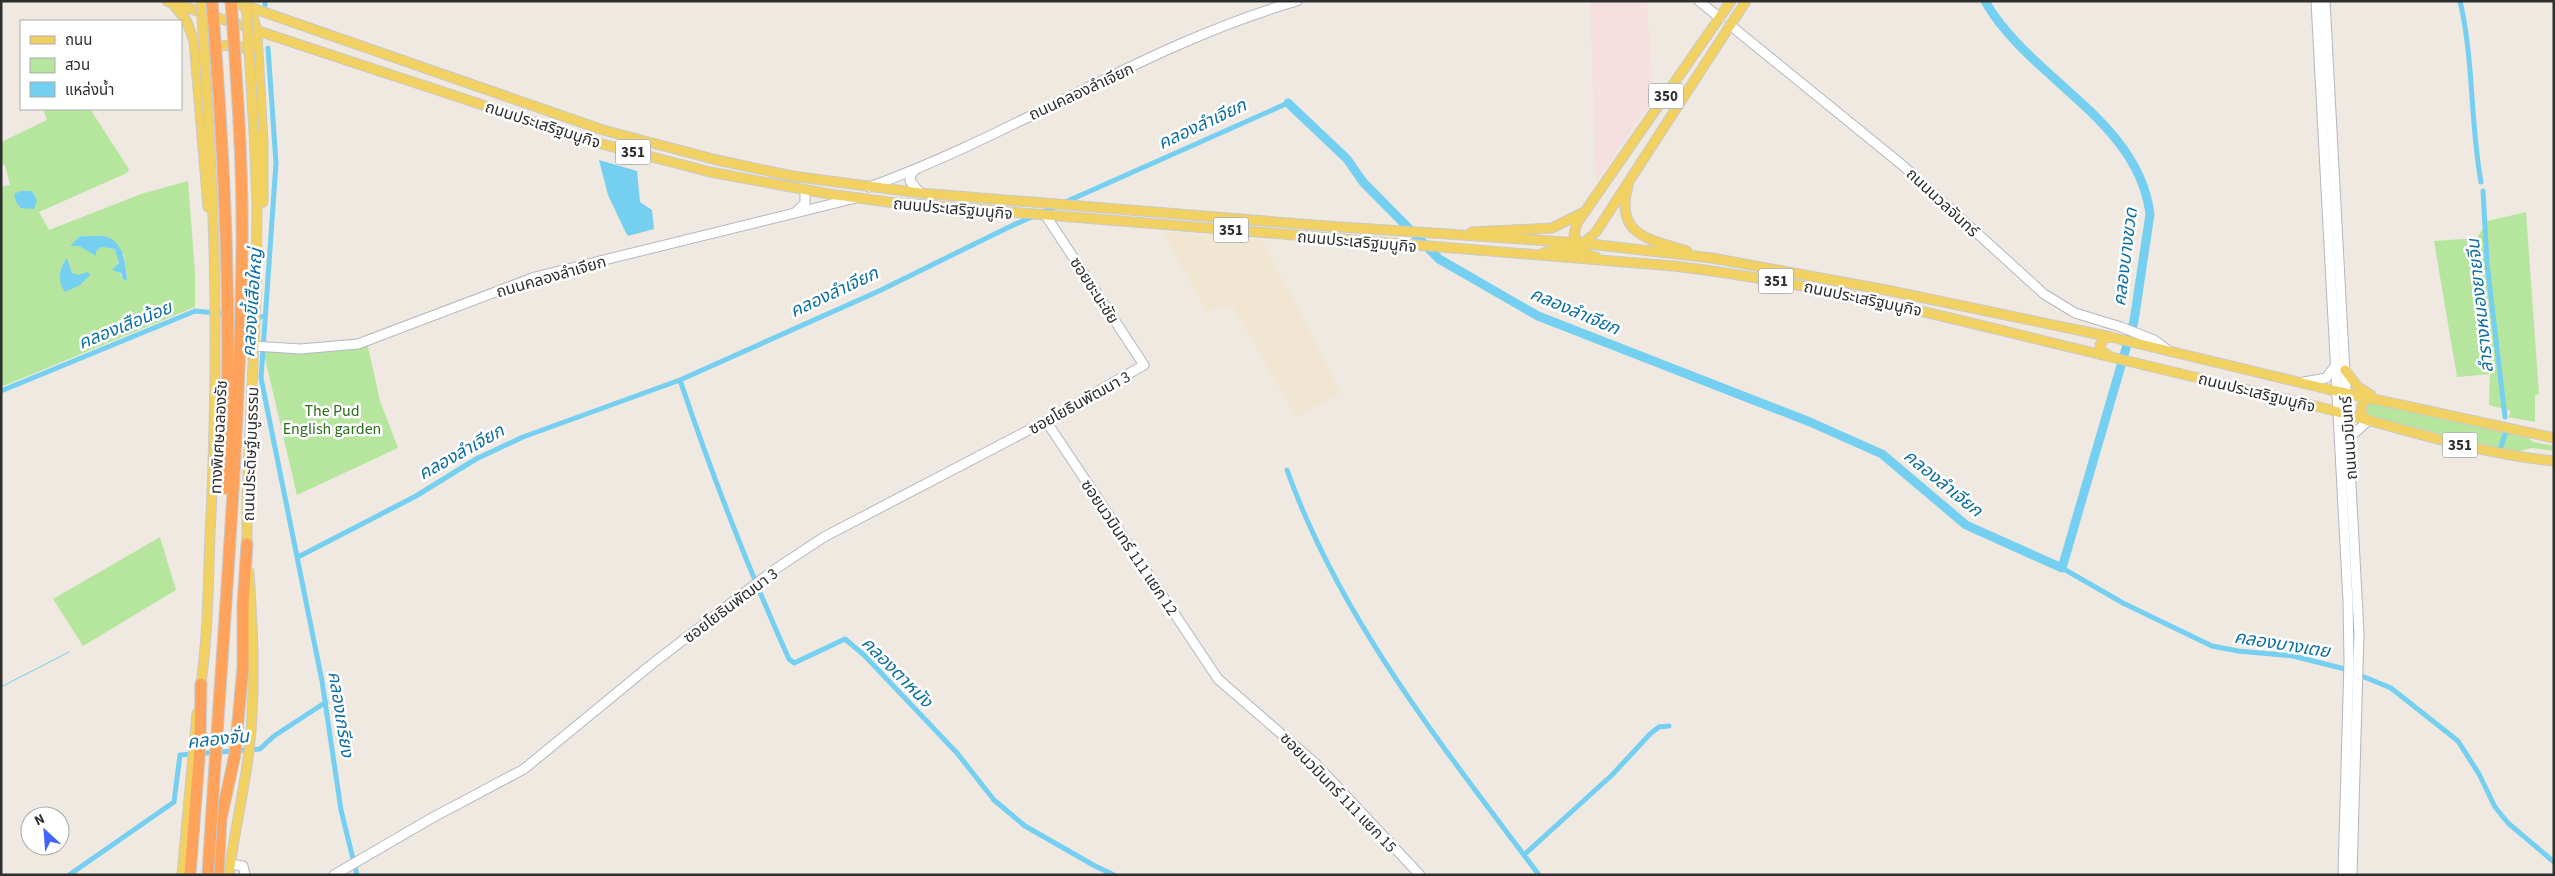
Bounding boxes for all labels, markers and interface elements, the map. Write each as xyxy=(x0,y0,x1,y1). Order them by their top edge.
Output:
legend xyxy=(20,20,182,110)
text: ถนน xyxy=(65,30,92,51)
text: สวน xyxy=(65,55,90,76)
street label: ถนนคลองลำเจียก xyxy=(1025,58,1138,126)
text: แหล่งน้ำ xyxy=(65,79,114,101)
road number: 350 xyxy=(1648,84,1684,108)
water label: คลองลำเจียก xyxy=(1154,93,1252,156)
street label: ถนนประเสริฐมนูกิจ xyxy=(482,96,603,154)
road number: 351 xyxy=(616,140,650,164)
street label: ถนนนวลจันทร์ xyxy=(1901,163,1984,243)
street label: ถนนประเสริฐมนูกิจ xyxy=(892,193,1014,225)
water label: คลองบางขวด xyxy=(2107,206,2144,308)
road number: 351 xyxy=(1214,218,1248,242)
street label: ถนนประเสริฐมนูกิจ xyxy=(1296,226,1418,258)
water label: ลำรางหนองยายจีน xyxy=(2461,237,2500,374)
water label: คลองขี้เสือใหญ่ xyxy=(235,245,269,358)
street label: ถนนคลองลำเจียก xyxy=(494,251,609,303)
street label: ซอยชะนะชัย xyxy=(1064,253,1124,328)
water label: คลองลำเจียก xyxy=(786,261,884,324)
road number: 351 xyxy=(1758,268,1794,294)
street label: ถนนประเสริฐมนูกิจ xyxy=(1802,276,1924,322)
water label: คลองลำเจียก xyxy=(1526,281,1624,342)
water label: คลองเสือน้อย xyxy=(75,295,177,356)
street label: ซอยโยธินพัฒนา 3 xyxy=(1025,366,1134,440)
street label: ถนนประเสริฐมนูกิจ xyxy=(2196,368,2318,418)
street label: ทางพิเศษฉลองรัช xyxy=(205,380,233,495)
street label: ถนนประดิษฐ์มนูธรรม xyxy=(238,386,264,522)
street label: ถนนนวมินทร์ xyxy=(2335,394,2363,481)
park label: The Pud English garden xyxy=(283,400,381,440)
water label: คลองลำเจียก xyxy=(414,418,510,486)
road number: 351 xyxy=(2442,432,2478,458)
water label: คลองลำเจียก xyxy=(1898,444,1988,524)
street label: ซอยนวมินทร์ 111 แยก 12 xyxy=(1075,475,1183,620)
street label: ซอยโยธินพัฒนา 3 xyxy=(679,563,782,649)
water label: คลองบางเตย xyxy=(2232,625,2333,665)
water label: คลองตาหนัง xyxy=(856,631,939,714)
water label: คลองเกรียง xyxy=(321,669,360,760)
water label: คลองจั่น xyxy=(186,724,251,755)
street label: ซอยนวมินทร์ 111 แยก 15 xyxy=(1275,728,1402,858)
north arrow xyxy=(20,806,70,856)
text: N xyxy=(31,809,48,831)

